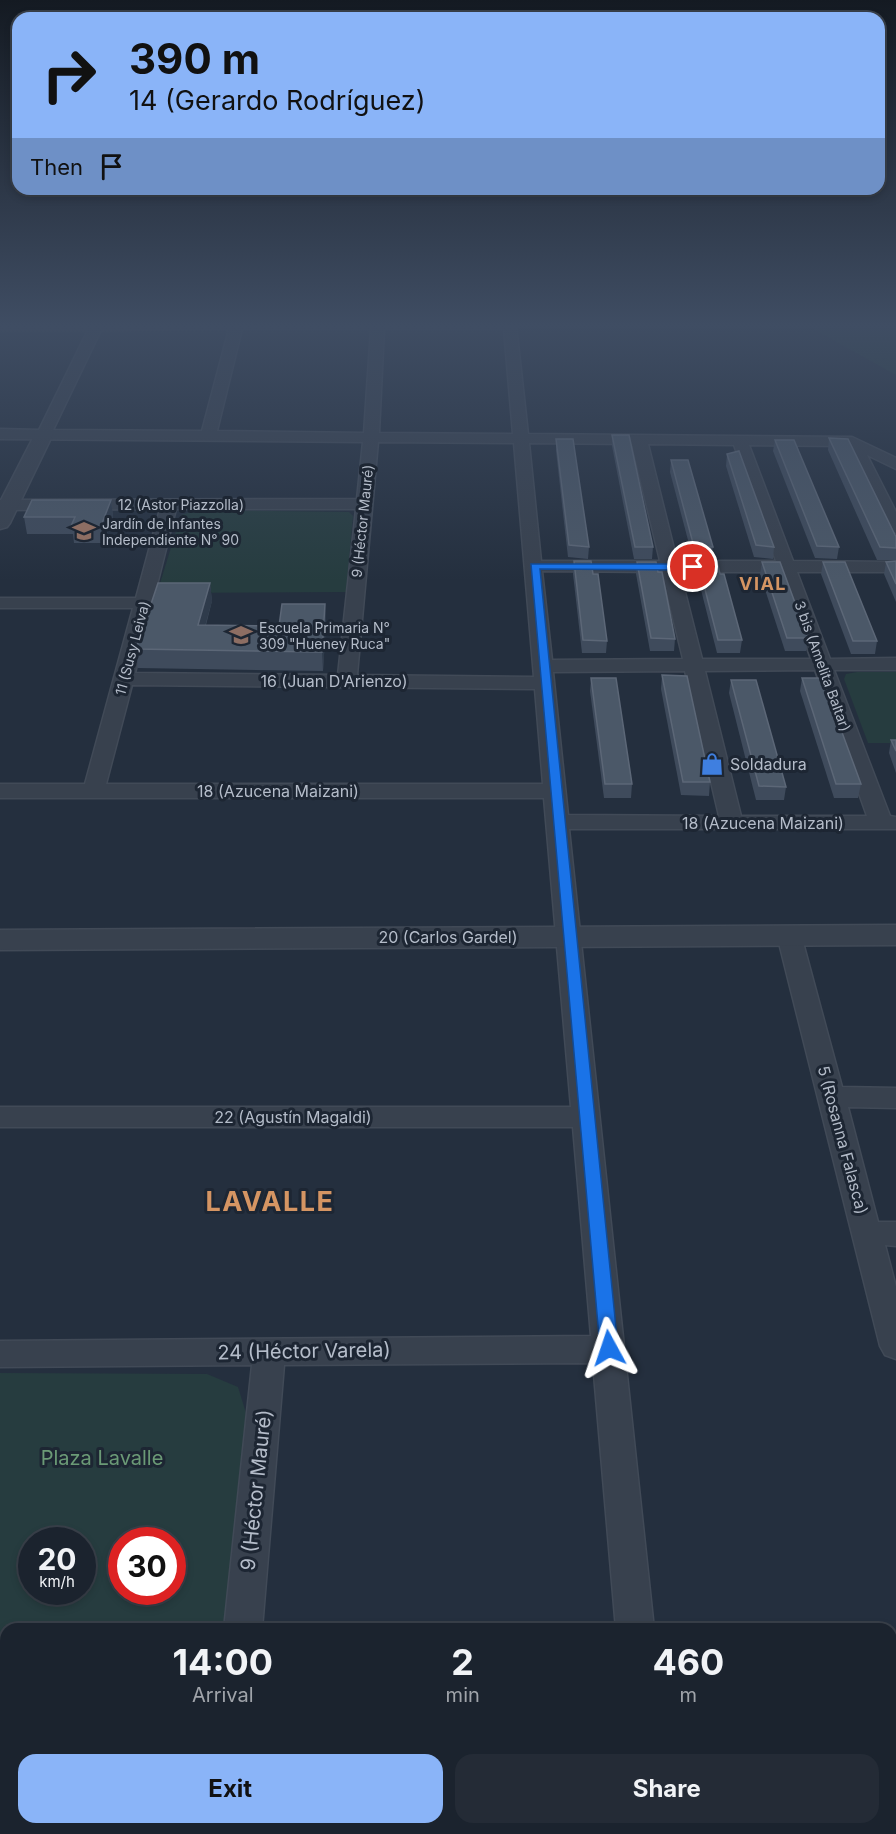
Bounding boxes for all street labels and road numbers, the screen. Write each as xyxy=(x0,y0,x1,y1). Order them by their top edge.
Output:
street label: 9 (Héctor Mauré) xyxy=(348,464,376,578)
street label: 12 (Astor Piazzolla) xyxy=(118,496,244,513)
street label: 3 bis (Amelita Baltar) xyxy=(791,598,855,734)
street label: 11 (Susy Leiva) xyxy=(111,599,153,697)
street label: 16 (Juan D'Arienzo) xyxy=(260,671,408,691)
street label: 18 (Azucena Maizani) xyxy=(197,781,359,801)
street label: 18 (Azucena Maizani) xyxy=(682,813,844,833)
street label: 20 (Carlos Gardel) xyxy=(378,927,518,947)
street label: 5 (Rosanna Falasca) xyxy=(814,1064,872,1216)
street label: 22 (Agustín Magaldi) xyxy=(214,1107,372,1127)
street label: 24 (Héctor Varela) xyxy=(217,1337,391,1365)
street label: 9 (Héctor Mauré) xyxy=(236,1408,276,1572)

